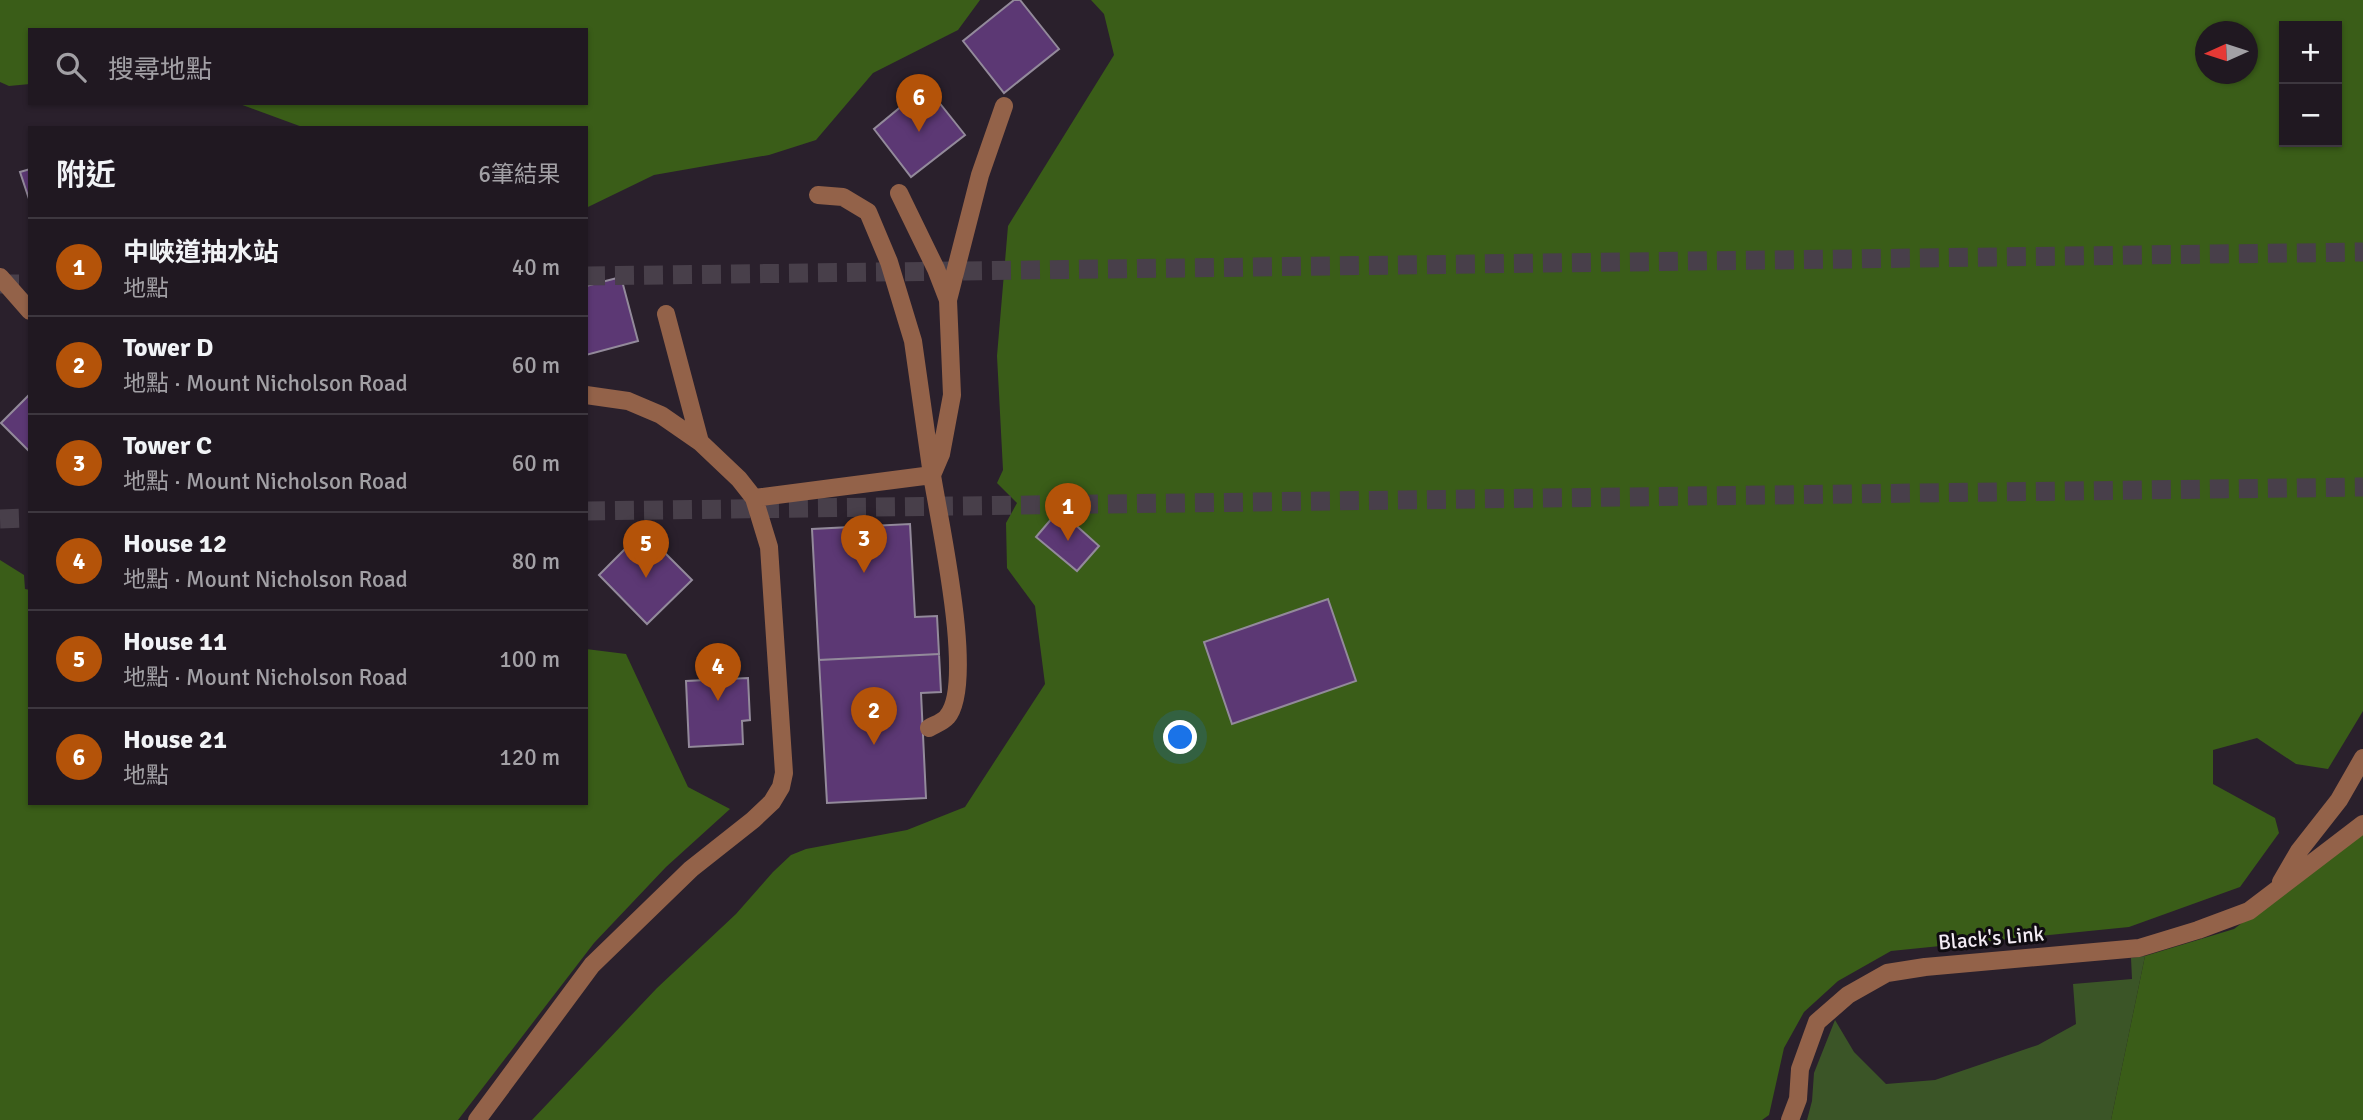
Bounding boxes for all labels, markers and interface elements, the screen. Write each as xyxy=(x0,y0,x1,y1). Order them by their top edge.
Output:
north arrow xyxy=(2195,21,2258,84)
map controls xyxy=(2279,21,2342,147)
button: + xyxy=(2279,21,2342,84)
search box xyxy=(28,28,588,105)
icon: search xyxy=(52,48,90,86)
text: 搜尋地點 xyxy=(108,54,212,86)
pin: 6 xyxy=(896,74,942,132)
button: − xyxy=(2279,84,2342,147)
text: 附近 xyxy=(56,157,116,194)
text: 6筆結果 xyxy=(479,160,560,189)
text: 中峽道抽水站 xyxy=(123,237,279,269)
text: 1 xyxy=(73,253,85,282)
text: 40 m xyxy=(512,253,560,282)
text: 地點 xyxy=(123,274,169,303)
text: Tower D xyxy=(123,332,213,364)
text: 2 xyxy=(73,351,85,380)
text: 60 m xyxy=(512,351,560,380)
text: 地點 · Mount Nicholson Road xyxy=(123,369,408,398)
text: Tower C xyxy=(123,430,212,462)
text: 3 xyxy=(73,449,85,478)
text: 60 m xyxy=(512,449,560,478)
text: 地點 · Mount Nicholson Road xyxy=(123,467,408,496)
pin: 1 xyxy=(1045,483,1091,541)
pin: 3 xyxy=(841,515,887,573)
pin: 5 xyxy=(623,520,669,578)
text: House 12 xyxy=(123,528,227,560)
text: 4 xyxy=(73,547,85,576)
text: 80 m xyxy=(512,547,560,576)
text: 地點 · Mount Nicholson Road xyxy=(123,565,408,594)
text: House 11 xyxy=(123,626,227,658)
pin: 4 xyxy=(695,643,741,701)
text: 5 xyxy=(73,645,85,674)
text: 100 m xyxy=(499,645,560,674)
text: 地點 · Mount Nicholson Road xyxy=(123,663,408,692)
pin: 2 xyxy=(851,687,897,745)
your location xyxy=(1163,720,1197,754)
text: House 21 xyxy=(123,724,227,756)
text: 6 xyxy=(73,743,85,772)
text: 120 m xyxy=(499,743,560,772)
text: 地點 xyxy=(123,761,169,790)
street label: Black's Link xyxy=(1937,920,2046,956)

